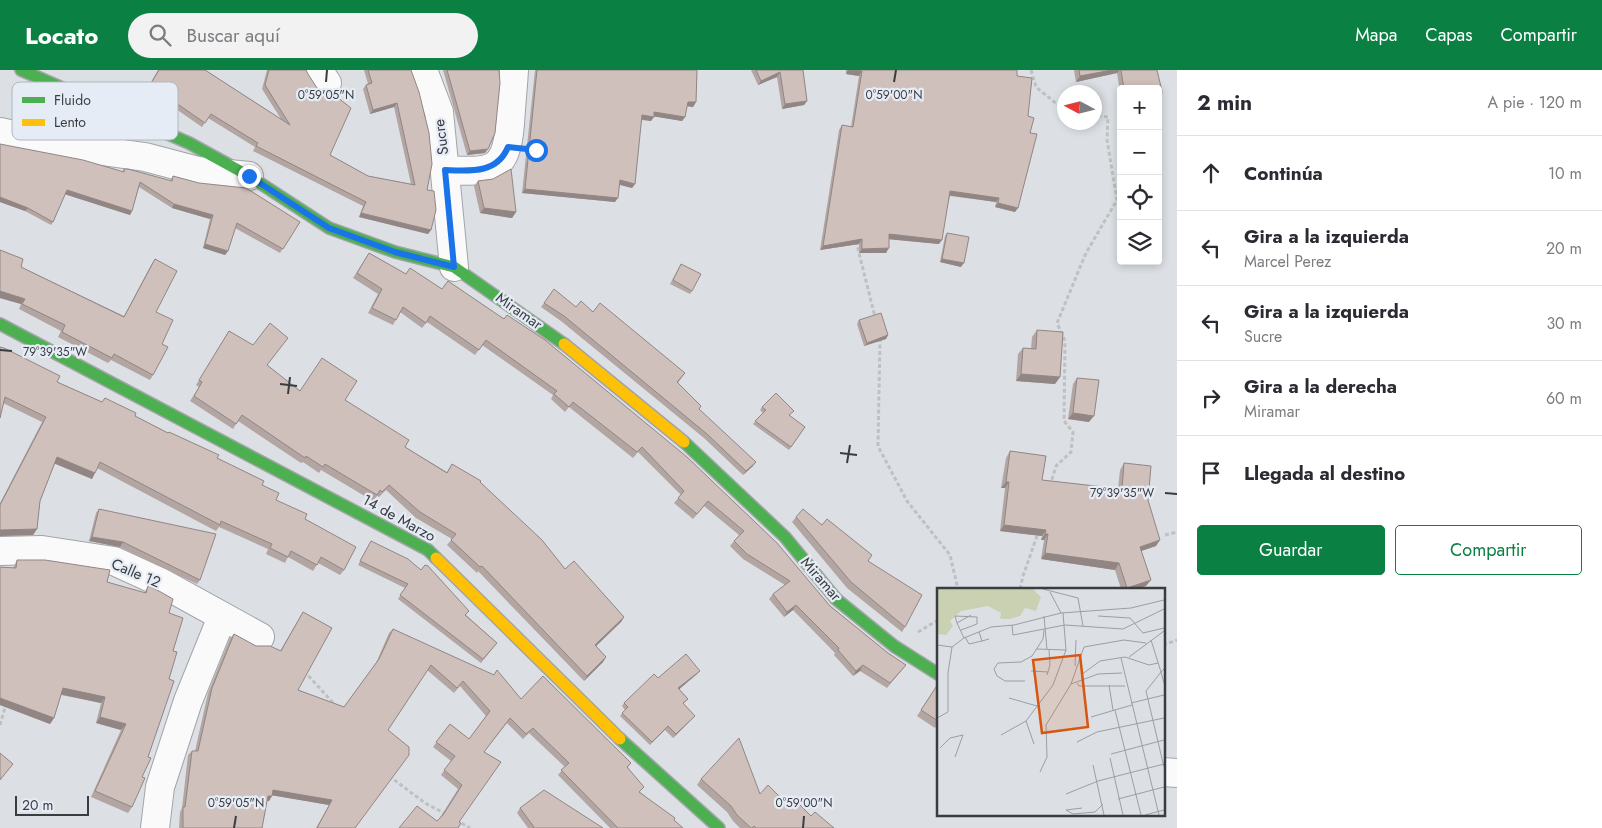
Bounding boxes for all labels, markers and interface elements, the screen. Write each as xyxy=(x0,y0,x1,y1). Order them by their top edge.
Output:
search box xyxy=(128,13,478,58)
text: Locato xyxy=(25,18,98,53)
icon: search xyxy=(146,21,174,49)
text: Buscar aquí xyxy=(186,22,280,49)
text: Mapa xyxy=(1355,22,1397,48)
text: Capas xyxy=(1425,22,1473,48)
text: Compartir xyxy=(1501,22,1577,48)
legend xyxy=(12,82,178,140)
north arrow xyxy=(1057,85,1102,130)
map controls xyxy=(1117,85,1162,265)
button: + xyxy=(1117,85,1162,130)
text: 0°59'05"N xyxy=(298,86,354,104)
text: 0°59'00"N xyxy=(866,86,922,104)
text: 2 min xyxy=(1197,88,1252,118)
text: Fluido xyxy=(54,90,91,110)
text: A pie · 120 m xyxy=(1488,91,1582,114)
text: Lento xyxy=(54,112,86,132)
street label: Sucre xyxy=(428,118,454,156)
button: − xyxy=(1117,130,1162,175)
route start xyxy=(525,139,548,162)
icon: ahead xyxy=(1197,159,1225,187)
text: Continúa xyxy=(1244,160,1323,187)
text: 10 m xyxy=(1548,162,1582,185)
route end xyxy=(238,165,261,188)
button: locate xyxy=(1117,175,1162,220)
button: layers xyxy=(1117,220,1162,265)
text: Gira a la izquierda xyxy=(1244,223,1409,250)
icon: left xyxy=(1197,234,1225,262)
text: 20 m xyxy=(1546,237,1582,260)
text: Marcel Perez xyxy=(1244,250,1331,273)
street label: Miramar xyxy=(491,287,547,336)
text: Gira a la izquierda xyxy=(1244,298,1409,325)
icon: left xyxy=(1197,309,1225,337)
text: 30 m xyxy=(1546,312,1582,335)
text: Sucre xyxy=(1244,325,1282,348)
text: 79°39'35"W xyxy=(23,343,87,361)
text: Gira a la derecha xyxy=(1244,373,1397,400)
icon: right xyxy=(1197,384,1225,412)
text: 60 m xyxy=(1546,387,1582,410)
text: Miramar xyxy=(1244,400,1300,423)
icon: arrive xyxy=(1197,459,1225,487)
text: Llegada al destino xyxy=(1244,460,1405,487)
text: 79°39'35"W xyxy=(1090,484,1154,502)
street label: 14 de Marzo xyxy=(358,489,440,547)
button: Guardar xyxy=(1197,525,1385,575)
button: Compartir xyxy=(1395,525,1582,575)
street label: Miramar xyxy=(795,552,847,607)
street label: Calle 12 xyxy=(108,553,164,593)
inset map xyxy=(937,588,1164,816)
scale bar xyxy=(15,793,89,816)
text: 0°59'05"N xyxy=(208,794,264,812)
text: 0°59'00"N xyxy=(776,794,832,812)
text: 20 m xyxy=(22,795,54,815)

